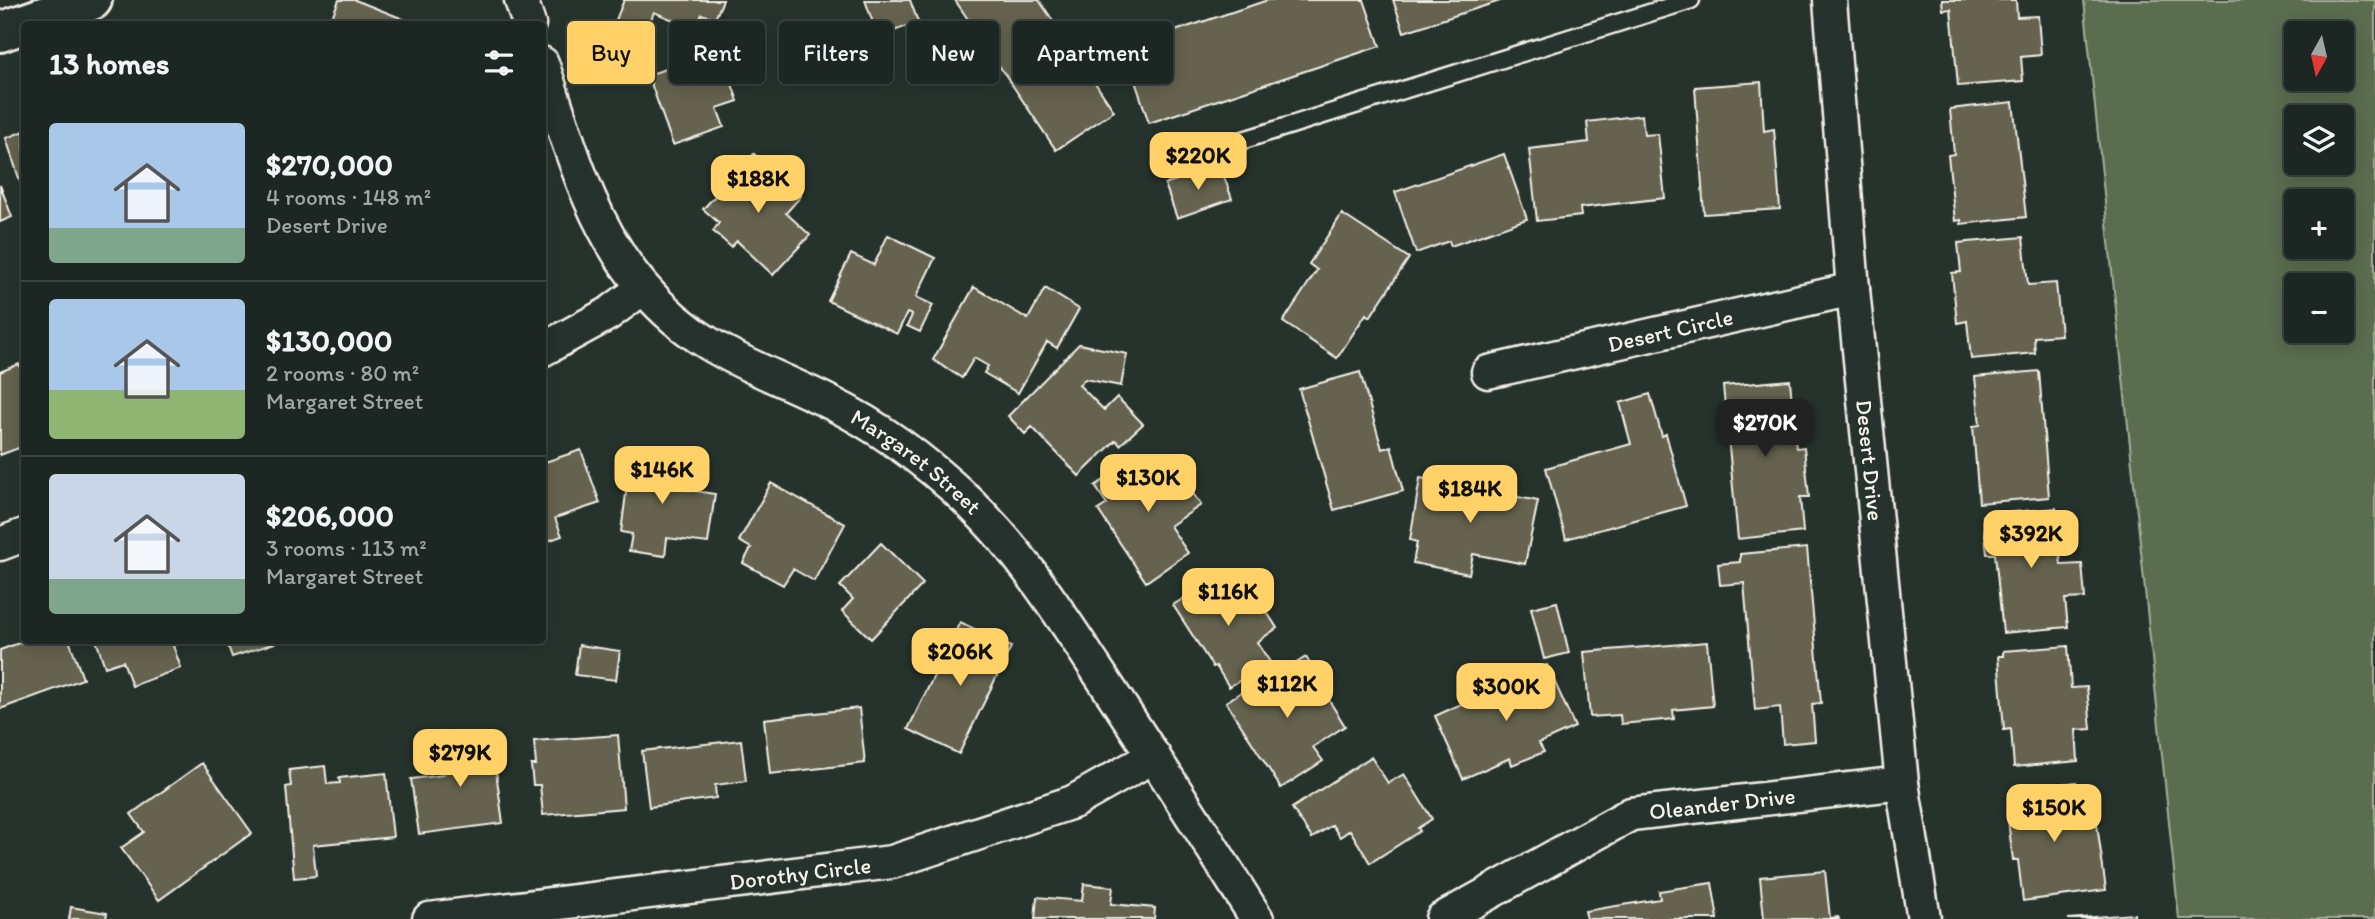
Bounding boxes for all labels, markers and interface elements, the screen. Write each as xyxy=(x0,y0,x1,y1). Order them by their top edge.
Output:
chip: Buy xyxy=(567,21,655,84)
chip: Rent xyxy=(669,21,765,84)
chip: Filters xyxy=(779,21,893,84)
chip: New xyxy=(907,21,999,84)
chip: Apartment xyxy=(1013,21,1173,84)
north arrow xyxy=(2284,21,2354,91)
map controls xyxy=(2284,21,2354,343)
icon: filters xyxy=(480,44,518,82)
text: 13 homes xyxy=(49,45,169,82)
button: layers xyxy=(2284,105,2354,175)
pin: $220K xyxy=(1149,132,1247,192)
text: $220K xyxy=(1166,141,1230,169)
text: $270,000 xyxy=(266,146,393,183)
icon: home xyxy=(105,151,189,235)
pin: $188K xyxy=(709,156,807,215)
text: $188K xyxy=(727,164,789,192)
text: 4 rooms · 148 m² xyxy=(266,183,431,211)
button: + xyxy=(2284,189,2354,259)
text: Desert Drive xyxy=(266,211,388,239)
button: − xyxy=(2284,273,2354,343)
street label: Desert Circle xyxy=(1605,303,1736,358)
text: $130,000 xyxy=(266,322,393,359)
icon: home xyxy=(105,327,189,411)
text: 2 rooms · 80 m² xyxy=(266,359,419,387)
text: Margaret Street xyxy=(266,387,423,415)
street label: Desert Drive xyxy=(1850,398,1890,522)
pin: $270K xyxy=(1716,400,1814,459)
street label: Margaret Street xyxy=(846,402,987,520)
text: $270K xyxy=(1733,408,1797,436)
pin: $146K xyxy=(613,447,711,506)
pin: $130K xyxy=(1099,454,1197,514)
text: $146K xyxy=(630,455,694,483)
text: $130K xyxy=(1116,463,1180,491)
pin: $184K xyxy=(1421,466,1519,525)
text: $184K xyxy=(1438,474,1502,502)
text: $206,000 xyxy=(266,497,394,534)
icon: home xyxy=(105,502,189,586)
pin: $392K xyxy=(1982,510,2080,570)
text: $392K xyxy=(1999,519,2063,547)
text: 3 rooms · 113 m² xyxy=(266,534,427,562)
text: Margaret Street xyxy=(266,562,423,590)
pin: $116K xyxy=(1179,568,1277,628)
text: $116K xyxy=(1198,577,1258,605)
pin: $206K xyxy=(911,628,1009,688)
text: $206K xyxy=(928,637,992,665)
pin: $112K xyxy=(1238,660,1336,720)
pin: $300K xyxy=(1457,664,1555,723)
text: $112K xyxy=(1257,669,1317,697)
text: $300K xyxy=(1472,672,1540,700)
pin: $279K xyxy=(411,730,509,789)
text: $279K xyxy=(429,738,491,766)
street label: Oleander Drive xyxy=(1648,781,1797,826)
pin: $150K xyxy=(2005,784,2103,844)
text: $150K xyxy=(2022,793,2086,821)
street label: Dorothy Circle xyxy=(728,851,873,896)

